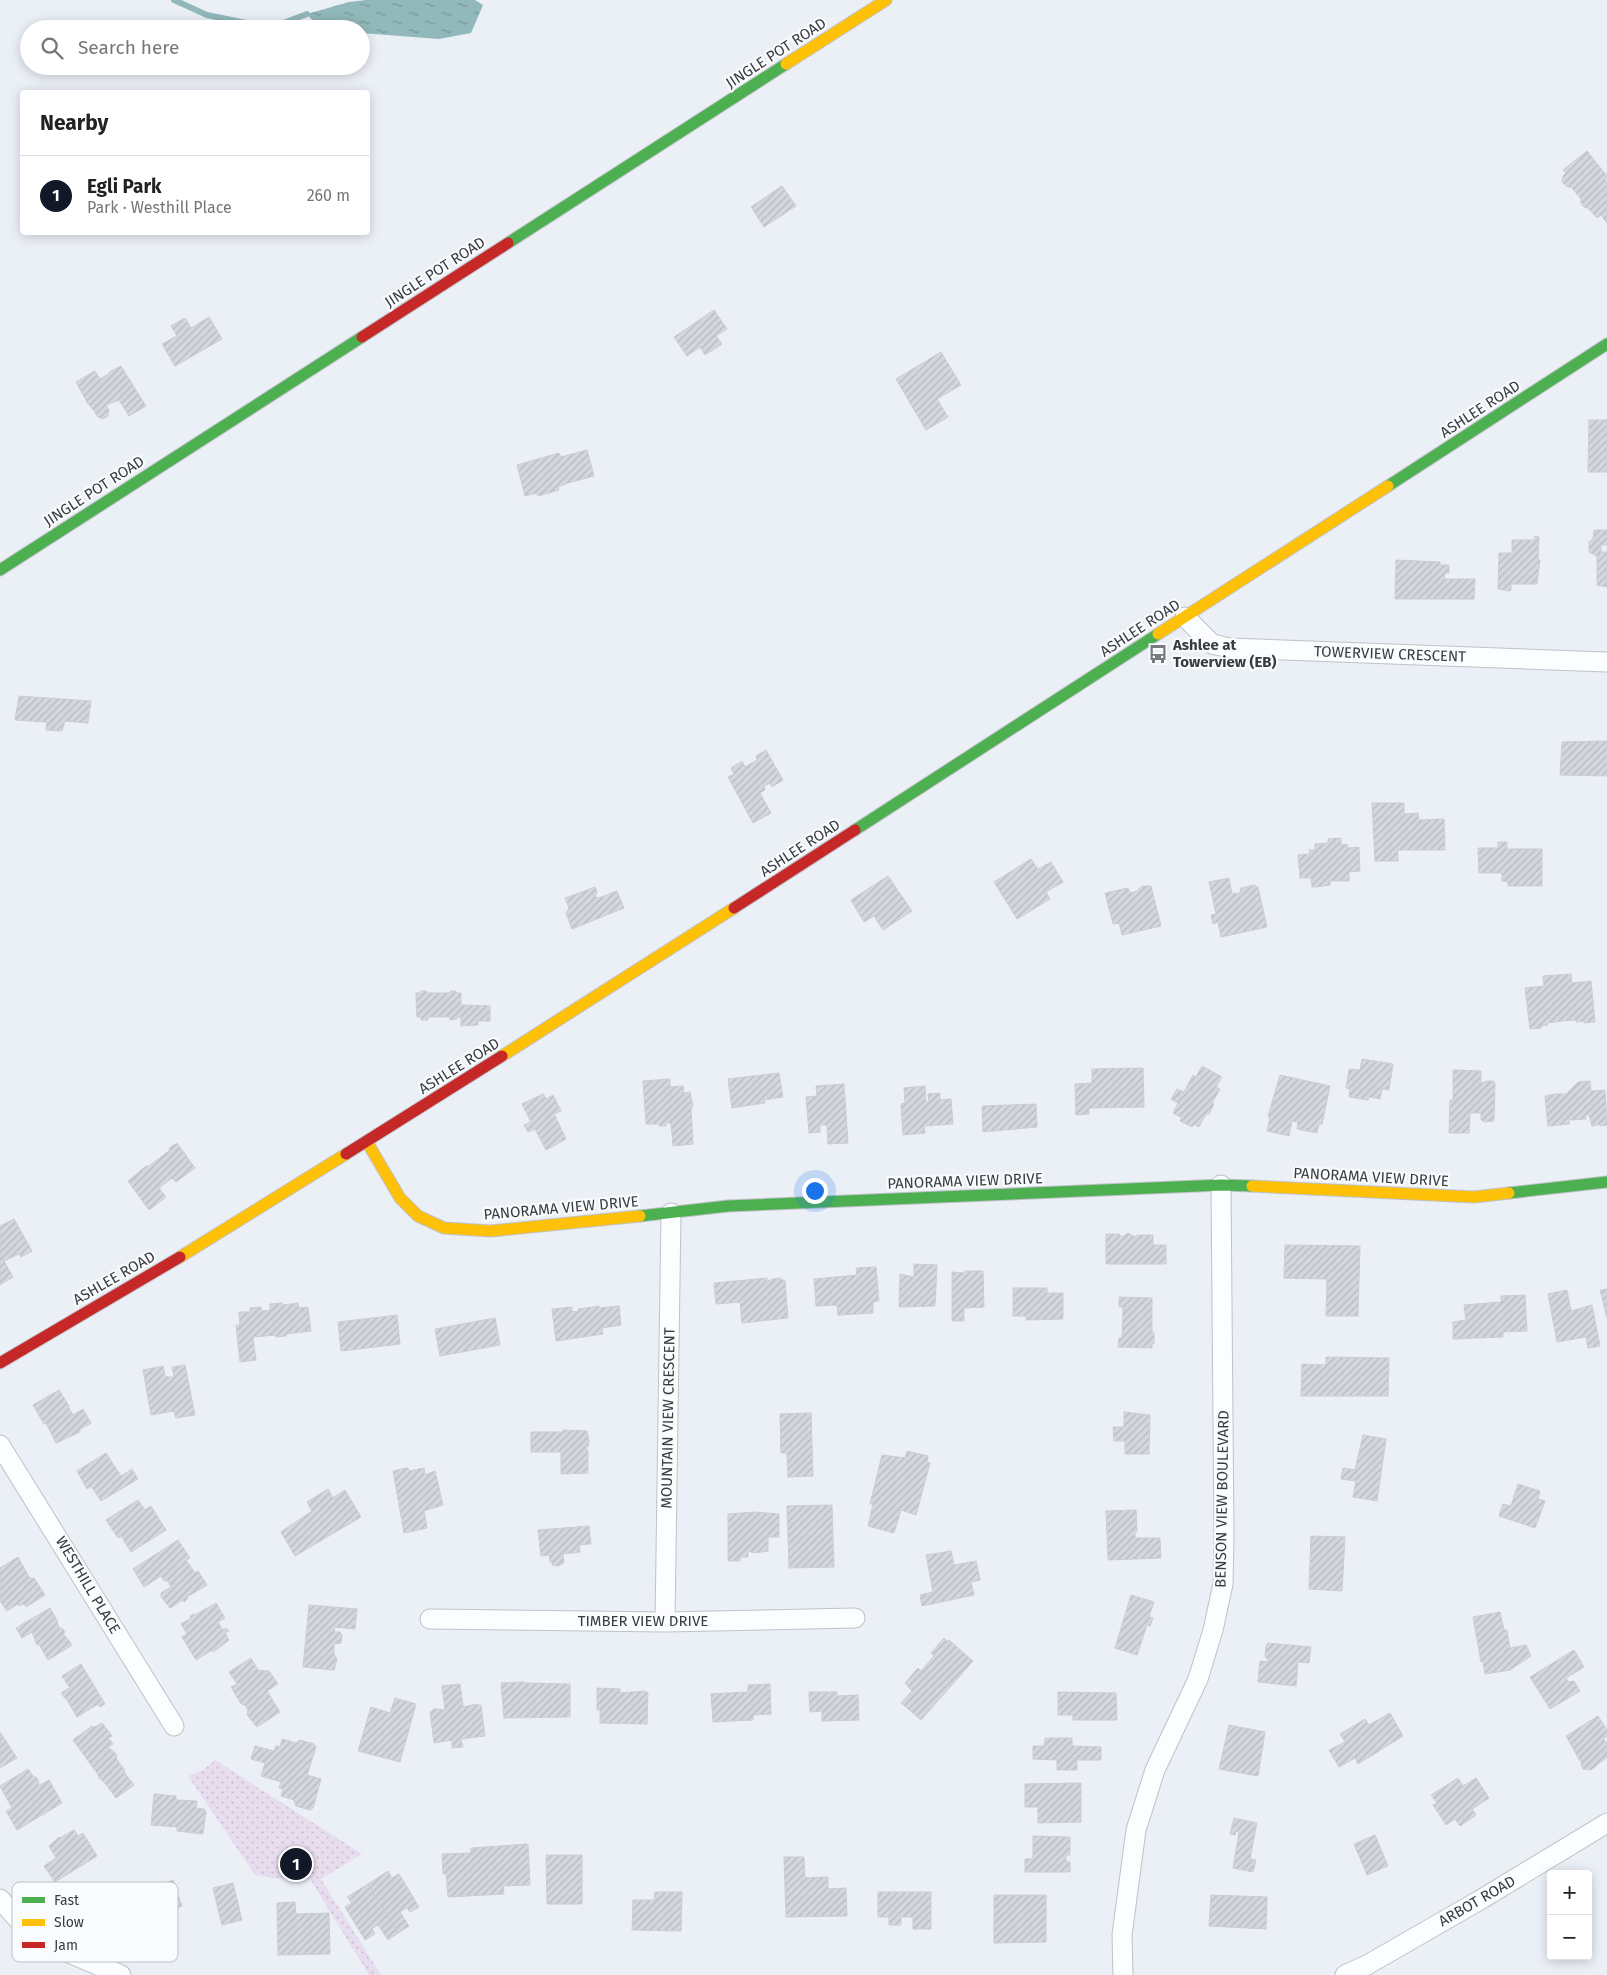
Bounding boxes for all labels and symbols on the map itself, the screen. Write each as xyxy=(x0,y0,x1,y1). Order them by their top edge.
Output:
street label: JINGLE POT ROAD xyxy=(722,14,830,92)
street label: JINGLE POT ROAD xyxy=(381,233,489,311)
street label: ASHLEE ROAD xyxy=(1437,376,1523,442)
street label: JINGLE POT ROAD xyxy=(40,452,148,530)
street label: ASHLEE ROAD xyxy=(1097,595,1183,661)
place label: Ashlee at Towerview (EB) xyxy=(1172,636,1277,671)
street label: TOWERVIEW CRESCENT xyxy=(1314,642,1467,666)
bus stop icon: Ashlee at Towerview (EB) xyxy=(1147,643,1169,665)
street label: ASHLEE ROAD xyxy=(757,815,843,881)
street label: ASHLEE ROAD xyxy=(415,1034,503,1098)
street label: PANORAMA VIEW DRIVE xyxy=(1293,1164,1449,1190)
street label: PANORAMA VIEW DRIVE xyxy=(887,1169,1043,1193)
your location xyxy=(802,1178,828,1204)
street label: PANORAMA VIEW DRIVE xyxy=(483,1192,639,1224)
street label: ASHLEE ROAD xyxy=(70,1247,158,1309)
street label: MOUNTAIN VIEW CRESCENT xyxy=(657,1327,679,1509)
street label: BENSON VIEW BOULEVARD xyxy=(1211,1410,1233,1588)
street label: WESTHILL PLACE xyxy=(52,1533,124,1637)
street label: TIMBER VIEW DRIVE xyxy=(578,1612,708,1630)
pin: 1 xyxy=(280,1845,312,1883)
street label: ARBOT ROAD xyxy=(1435,1872,1519,1930)
legend xyxy=(12,1882,178,1962)
text: Fast xyxy=(54,1892,80,1909)
text: Slow xyxy=(54,1914,84,1931)
text: Jam xyxy=(54,1937,78,1954)

